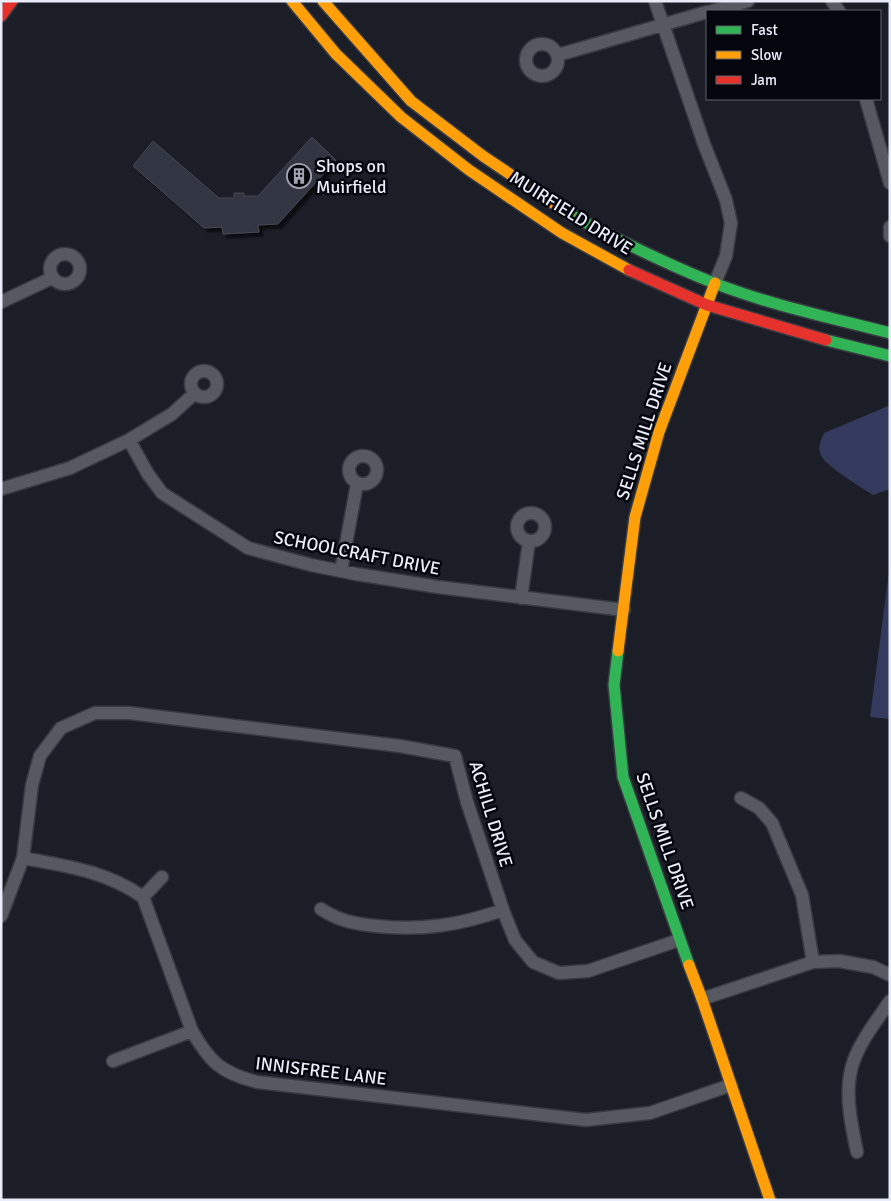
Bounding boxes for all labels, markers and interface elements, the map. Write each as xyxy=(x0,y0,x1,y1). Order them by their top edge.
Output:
legend xyxy=(706,10,881,100)
text: Fast xyxy=(751,21,778,39)
text: Slow xyxy=(751,46,782,64)
text: Jam xyxy=(751,71,777,89)
place label: Shops on Muirfield xyxy=(316,155,387,198)
building icon: Shops on Muirfield xyxy=(286,163,312,189)
street label: MUIRFIELD DRIVE xyxy=(506,166,636,260)
street label: SELLS MILL DRIVE xyxy=(611,360,677,502)
street label: SCHOOLCRAFT DRIVE xyxy=(272,526,442,580)
street label: ACHILL DRIVE xyxy=(464,758,518,870)
street label: SELLS MILL DRIVE xyxy=(631,770,699,912)
street label: INNISFREE LANE xyxy=(254,1052,388,1090)

